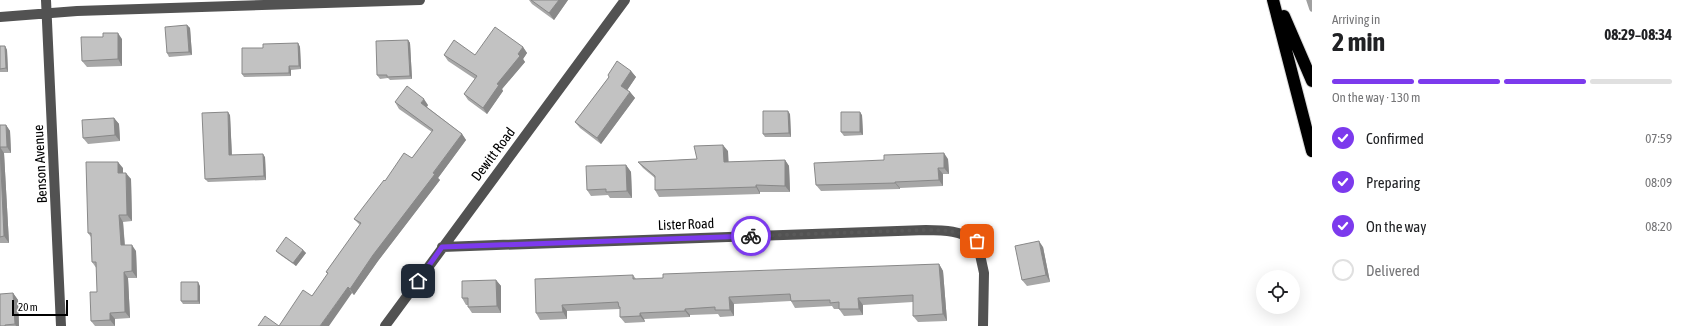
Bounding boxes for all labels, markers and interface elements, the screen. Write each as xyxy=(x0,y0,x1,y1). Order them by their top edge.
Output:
text: Arriving in xyxy=(1332,12,1380,27)
text: 08:29–08:34 xyxy=(1604,26,1672,43)
text: 2 min xyxy=(1332,27,1385,57)
text: On the way · 130 m xyxy=(1332,90,1420,105)
street label: Benson Avenue xyxy=(30,124,50,204)
street label: Dewitt Road xyxy=(468,124,518,184)
icon: check xyxy=(1332,127,1354,149)
text: Confirmed xyxy=(1366,130,1424,147)
text: 07:59 xyxy=(1645,131,1672,146)
icon: check xyxy=(1332,171,1354,193)
text: Preparing xyxy=(1366,174,1420,191)
text: 08:09 xyxy=(1645,175,1672,190)
street label: Lister Road xyxy=(657,215,715,233)
icon: check xyxy=(1332,215,1354,237)
courier xyxy=(731,216,771,256)
text: On the way xyxy=(1366,218,1427,235)
text: 08:20 xyxy=(1645,219,1672,234)
pin xyxy=(960,224,994,258)
icon: bike xyxy=(740,225,762,247)
icon: bag xyxy=(966,230,988,252)
text: Delivered xyxy=(1366,262,1420,279)
pin xyxy=(401,264,435,298)
icon: home xyxy=(407,270,429,292)
map controls xyxy=(1256,270,1300,314)
button: locate xyxy=(1256,270,1300,314)
scale bar xyxy=(12,298,68,317)
text: 20 m xyxy=(18,301,38,313)

